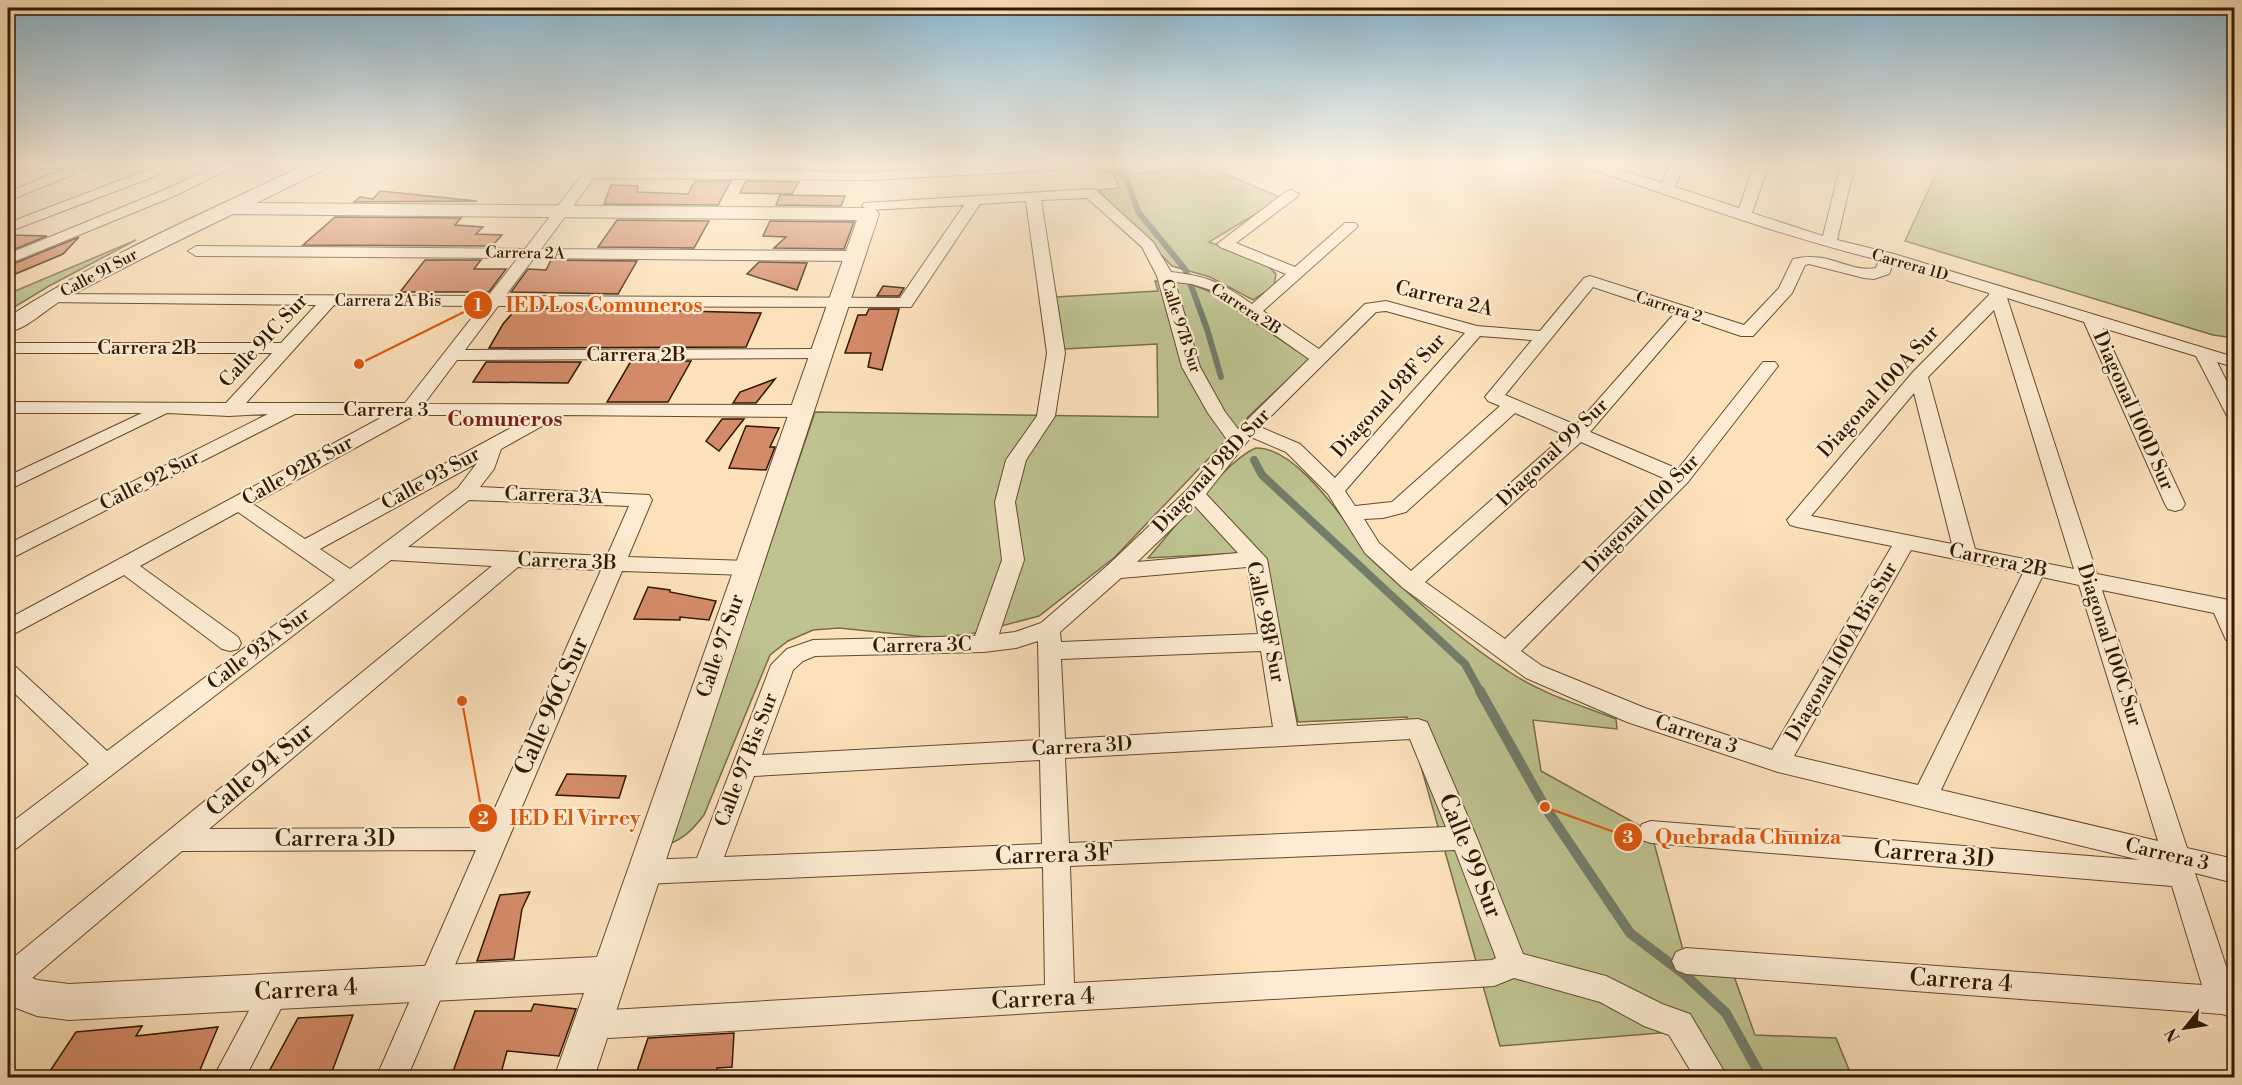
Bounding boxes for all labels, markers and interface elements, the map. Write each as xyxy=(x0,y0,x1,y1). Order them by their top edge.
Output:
street label: Carrera 2A xyxy=(485,242,566,264)
street label: Calle 91 Sur xyxy=(57,244,141,302)
street label: Carrera 1D xyxy=(1869,245,1951,285)
street label: Carrera 2A xyxy=(1393,276,1496,323)
street label: Calle 97B Sur xyxy=(1156,277,1206,376)
street label: Carrera 2B xyxy=(1207,279,1285,339)
callout: IED Los Comuneros xyxy=(463,285,714,324)
street label: Carrera 2 xyxy=(1633,287,1705,327)
street label: Calle 91C Sur xyxy=(214,289,314,393)
street label: Carrera 2A Bis xyxy=(335,291,441,311)
text: IED Los Comuneros xyxy=(505,293,703,319)
text: 1 xyxy=(474,294,483,317)
street label: Diagonal 100A Sur xyxy=(1813,320,1945,463)
street label: Diagonal 98F Sur xyxy=(1326,328,1452,463)
street label: Diagonal 100D Sur xyxy=(2087,328,2179,495)
street label: Carrera 2B xyxy=(97,336,197,361)
street label: Carrera 2B xyxy=(586,343,686,368)
street label: Diagonal 99 Sur xyxy=(1492,393,1614,513)
street label: Carrera 3 xyxy=(343,398,429,423)
street label: Diagonal 98D Sur xyxy=(1148,403,1276,539)
district label: Comuneros xyxy=(447,407,563,433)
street label: Calle 92B Sur xyxy=(238,430,358,512)
street label: Calle 93 Sur xyxy=(377,442,485,516)
street label: Calle 92 Sur xyxy=(96,445,205,517)
street label: Diagonal 100 Sur xyxy=(1579,449,1705,579)
street label: Carrera 3A xyxy=(504,482,605,510)
street label: Carrera 2B xyxy=(1947,538,2049,584)
street label: Carrera 3B xyxy=(517,548,617,576)
street label: Diagonal 100A Bis Sur xyxy=(1780,557,1904,746)
street label: Calle 98F Sur xyxy=(1240,559,1290,685)
street label: Diagonal 100C Sur xyxy=(2071,560,2147,730)
street label: Calle 97 Sur xyxy=(692,591,750,701)
street label: Calle 93A Sur xyxy=(203,602,316,696)
street label: Calle 96C Sur xyxy=(508,632,596,780)
street label: Carrera 3C xyxy=(872,633,972,659)
street label: Calle 97 Bis Sur xyxy=(710,689,784,830)
street label: Carrera 3 xyxy=(1652,710,1740,760)
street label: Calle 94 Sur xyxy=(200,716,320,824)
street label: Carrera 3D xyxy=(1031,732,1133,762)
street label: Calle 99 Sur xyxy=(1431,789,1509,923)
callout: IED El Virrey xyxy=(468,798,653,837)
text: IED El Virrey xyxy=(510,806,641,832)
text: 2 xyxy=(477,807,489,830)
callout: Quebrada Chuniza xyxy=(1613,817,1853,856)
street label: Carrera 3D xyxy=(274,824,396,854)
text: Quebrada Chuniza xyxy=(1655,825,1842,851)
text: 3 xyxy=(1623,826,1634,849)
street label: Carrera 3 xyxy=(2123,833,2211,877)
street label: Carrera 3D xyxy=(1872,835,1996,875)
street label: Carrera 3F xyxy=(994,838,1114,872)
street label: Carrera 4 xyxy=(1908,962,2014,1000)
street label: Carrera 4 xyxy=(254,972,358,1008)
street label: Carrera 4 xyxy=(991,981,1095,1017)
north arrow xyxy=(2155,998,2215,1058)
text: N xyxy=(2161,1024,2185,1045)

